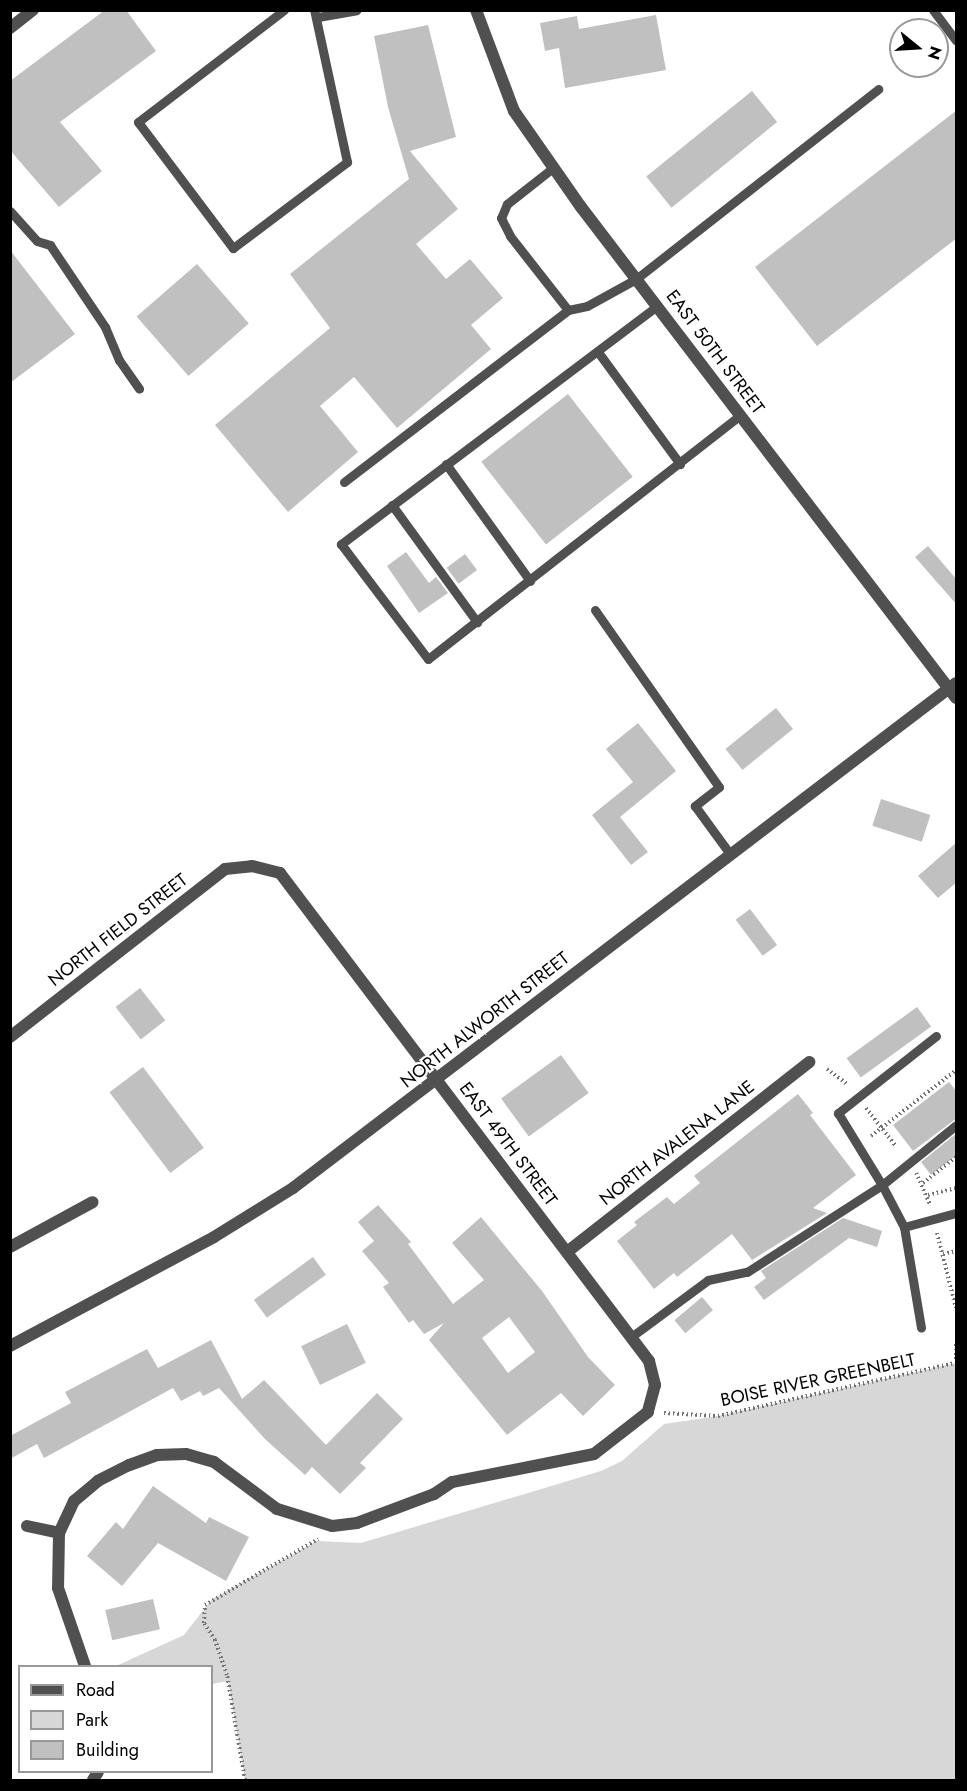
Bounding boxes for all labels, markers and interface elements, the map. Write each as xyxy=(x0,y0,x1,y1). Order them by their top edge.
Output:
north arrow xyxy=(889,18,949,78)
text: N xyxy=(922,43,948,63)
street label: EAST 50TH STREET xyxy=(661,286,769,418)
street label: NORTH FIELD STREET xyxy=(44,869,192,991)
street label: NORTH ALWORTH STREET xyxy=(396,947,574,1093)
street label: NORTH AVALENA LANE xyxy=(595,1076,759,1210)
street label: EAST 49TH STREET xyxy=(455,1078,561,1210)
street label: BOISE RIVER GREENBELT xyxy=(719,1349,917,1411)
legend xyxy=(18,1665,213,1773)
text: Road xyxy=(76,1677,115,1703)
text: Park xyxy=(76,1707,108,1733)
text: Building xyxy=(76,1737,139,1763)

